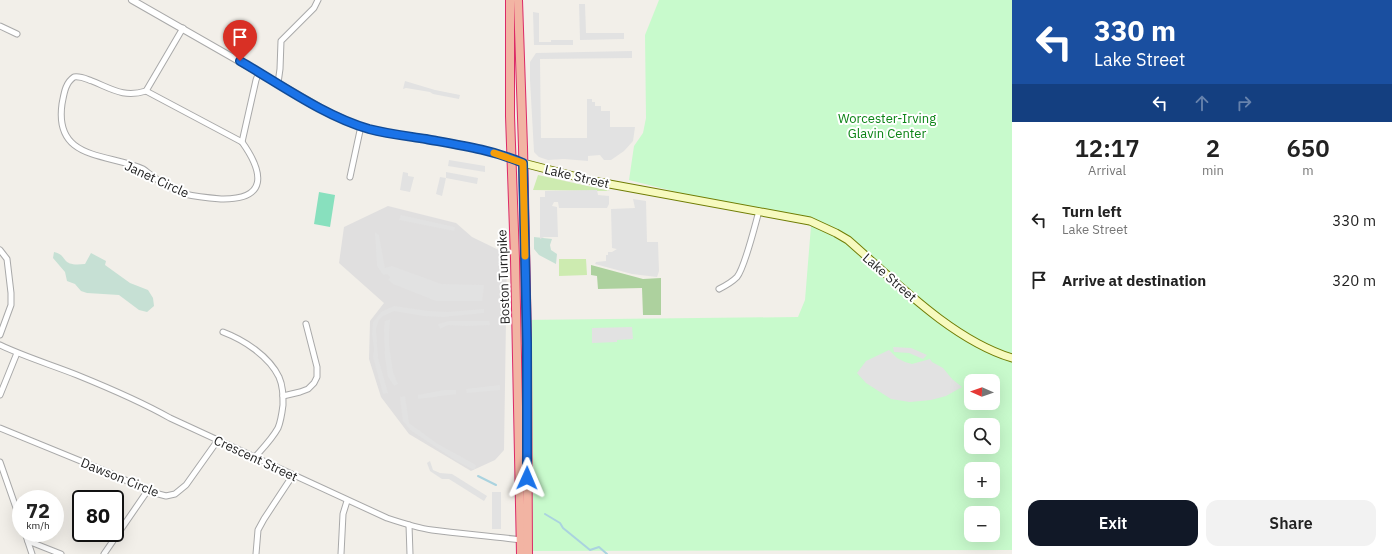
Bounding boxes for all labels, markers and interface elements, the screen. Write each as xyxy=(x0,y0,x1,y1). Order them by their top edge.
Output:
text: 330 m xyxy=(1094,12,1176,49)
icon: left xyxy=(1028,16,1080,68)
pin xyxy=(223,20,257,61)
icon: arrive xyxy=(229,26,251,48)
text: Lake Street xyxy=(1094,48,1185,71)
icon: left xyxy=(1149,92,1171,114)
icon: ahead xyxy=(1191,92,1213,114)
icon: right xyxy=(1233,92,1255,114)
park label: Worcester-Irving Glavin Center xyxy=(838,110,936,142)
text: 12:17 xyxy=(1074,132,1140,164)
text: 2 xyxy=(1206,132,1220,164)
text: 650 xyxy=(1286,132,1330,164)
street label: Janet Circle xyxy=(122,157,192,202)
street label: Lake Street xyxy=(543,161,611,192)
text: Arrival xyxy=(1088,162,1126,179)
text: min xyxy=(1202,162,1224,179)
text: m xyxy=(1302,162,1314,179)
text: Turn left xyxy=(1062,202,1122,221)
icon: left xyxy=(1028,209,1050,231)
text: 330 m xyxy=(1332,211,1376,230)
text: Lake Street xyxy=(1062,221,1128,238)
street label: Boston Turnpike xyxy=(493,229,514,325)
street label: Lake Street xyxy=(859,249,920,305)
icon: arrive xyxy=(1028,269,1050,291)
text: Arrive at destination xyxy=(1062,271,1206,290)
text: 320 m xyxy=(1332,271,1376,290)
north arrow xyxy=(964,374,1000,410)
map controls xyxy=(964,374,1000,542)
button: search xyxy=(964,418,1000,454)
street label: Crescent Street xyxy=(211,432,300,485)
street label: Dawson Circle xyxy=(78,454,161,501)
position arrow xyxy=(506,457,548,499)
button: + xyxy=(964,462,1000,498)
speed limit sign: 80 xyxy=(72,490,124,542)
text: 72 xyxy=(26,497,50,524)
button: Exit xyxy=(1028,500,1198,546)
button: Share xyxy=(1206,500,1376,546)
button: − xyxy=(964,506,1000,542)
text: km/h xyxy=(26,519,50,532)

